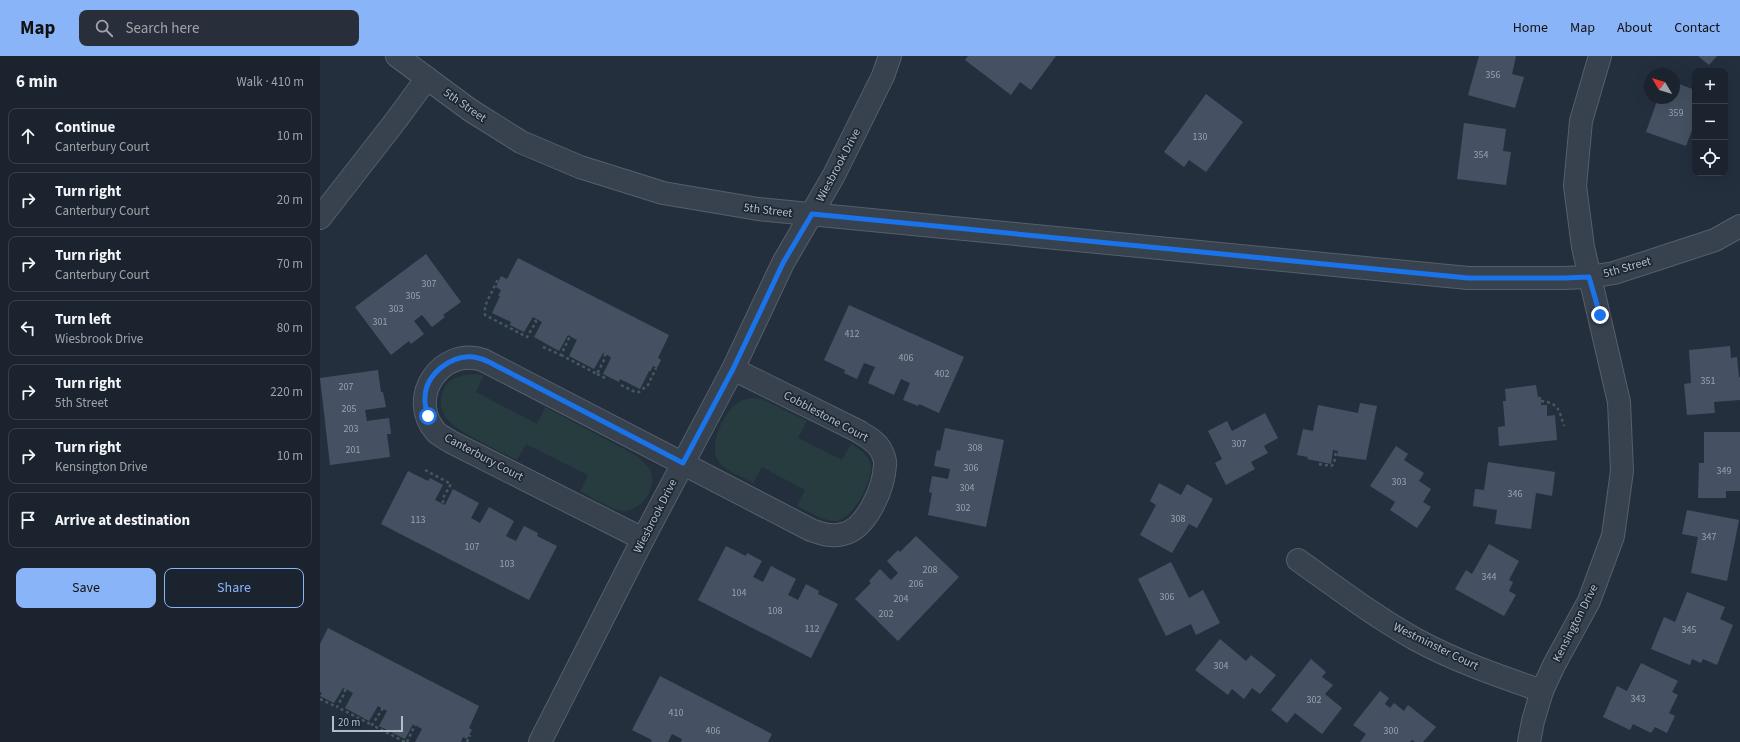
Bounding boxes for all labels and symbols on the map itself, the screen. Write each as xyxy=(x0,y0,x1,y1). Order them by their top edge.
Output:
house number: 356 xyxy=(1486,68,1500,82)
north arrow xyxy=(1644,68,1680,104)
street label: 5th Street xyxy=(440,84,490,126)
house number: 359 xyxy=(1669,106,1683,120)
street label: Wiesbrook Drive xyxy=(812,125,865,205)
house number: 130 xyxy=(1193,130,1207,144)
house number: 354 xyxy=(1474,148,1488,162)
street label: 5th Street xyxy=(743,199,793,222)
street label: 5th Street xyxy=(1601,253,1653,282)
house number: 307 xyxy=(422,277,436,291)
house number: 305 xyxy=(406,289,420,303)
house number: 303 xyxy=(389,302,403,316)
route end xyxy=(1591,306,1609,324)
house number: 301 xyxy=(373,315,387,329)
house number: 412 xyxy=(845,327,859,341)
house number: 406 xyxy=(899,351,913,365)
house number: 402 xyxy=(935,367,949,381)
house number: 351 xyxy=(1701,374,1715,388)
house number: 207 xyxy=(339,380,353,394)
street label: Cobblestone Court xyxy=(780,387,871,446)
house number: 205 xyxy=(342,402,356,416)
route start xyxy=(419,407,437,425)
house number: 203 xyxy=(344,422,358,436)
street label: Canterbury Court xyxy=(441,429,526,485)
house number: 307 xyxy=(1232,437,1246,451)
house number: 308 xyxy=(968,441,982,455)
house number: 201 xyxy=(346,443,360,457)
house number: 306 xyxy=(964,461,978,475)
house number: 349 xyxy=(1717,464,1731,478)
house number: 303 xyxy=(1392,475,1406,489)
street label: Wiesbrook Drive xyxy=(629,476,682,556)
house number: 304 xyxy=(960,481,974,495)
house number: 346 xyxy=(1508,487,1522,501)
house number: 302 xyxy=(956,501,970,515)
house number: 308 xyxy=(1171,512,1185,526)
house number: 113 xyxy=(411,513,425,527)
house number: 347 xyxy=(1702,530,1716,544)
house number: 107 xyxy=(465,540,479,554)
house number: 103 xyxy=(500,557,514,571)
house number: 208 xyxy=(923,563,937,577)
house number: 344 xyxy=(1482,570,1496,584)
house number: 206 xyxy=(909,577,923,591)
street label: Kensington Drive xyxy=(1548,581,1602,665)
house number: 104 xyxy=(732,586,746,600)
house number: 306 xyxy=(1160,590,1174,604)
house number: 204 xyxy=(894,592,908,606)
house number: 108 xyxy=(768,604,782,618)
house number: 202 xyxy=(879,607,893,621)
street label: Westminster Court xyxy=(1390,618,1481,674)
house number: 112 xyxy=(805,622,819,636)
house number: 345 xyxy=(1682,623,1696,637)
house number: 304 xyxy=(1214,659,1228,673)
house number: 343 xyxy=(1631,692,1645,706)
house number: 302 xyxy=(1307,693,1321,707)
house number: 410 xyxy=(669,706,683,720)
scale bar xyxy=(332,714,403,733)
house number: 406 xyxy=(706,724,720,738)
house number: 300 xyxy=(1384,724,1398,738)

